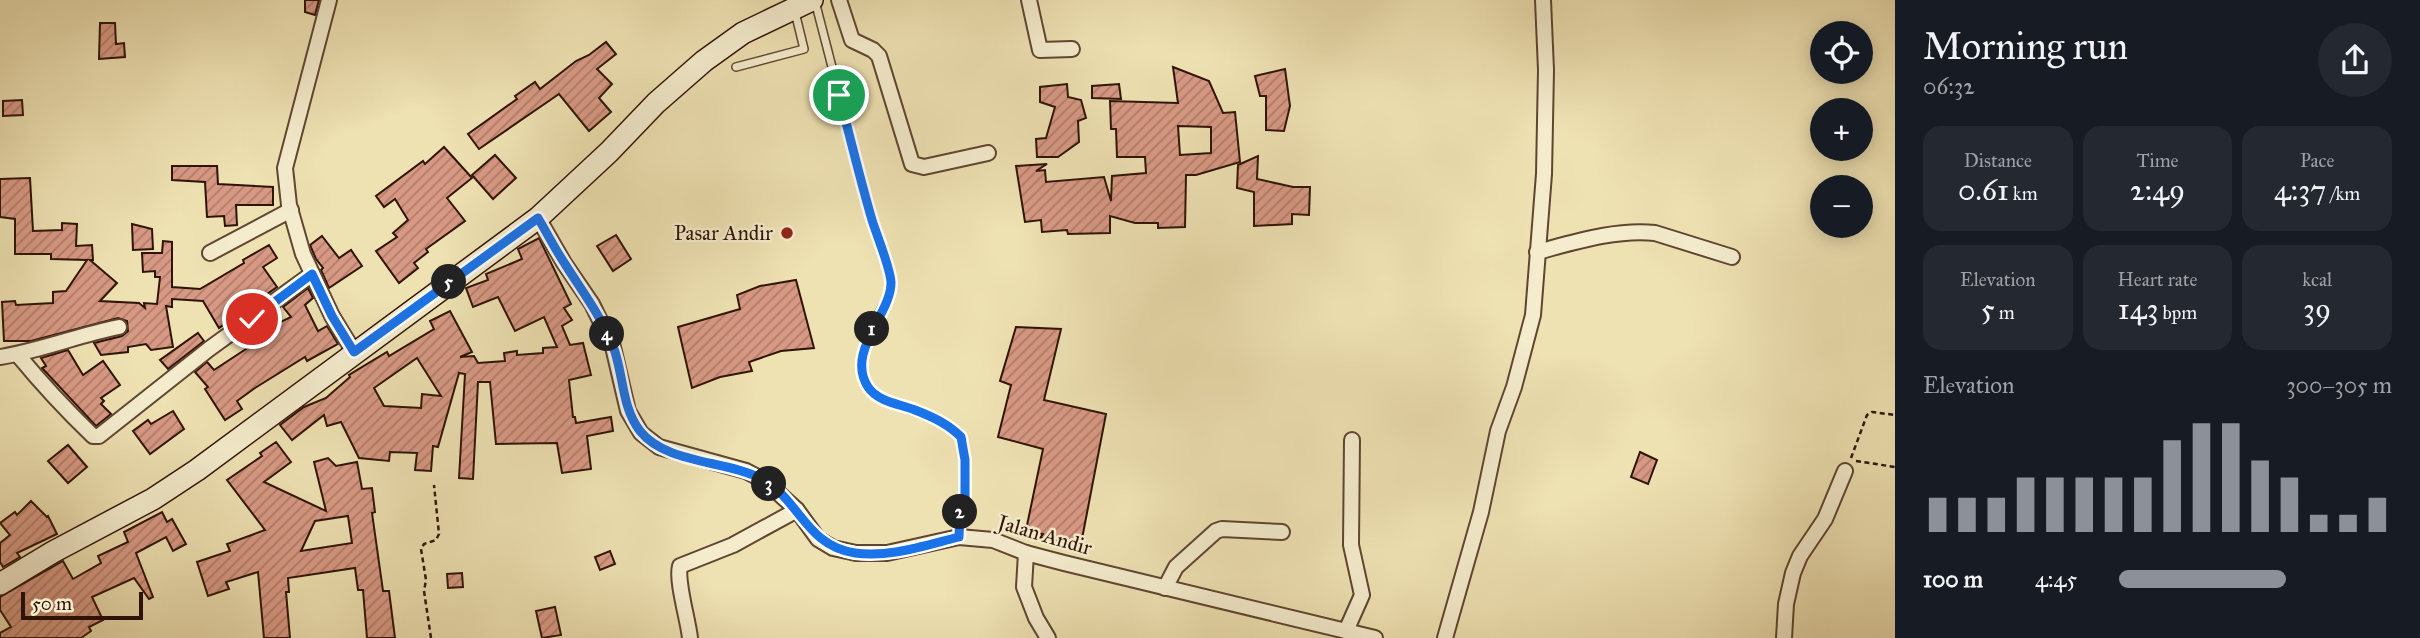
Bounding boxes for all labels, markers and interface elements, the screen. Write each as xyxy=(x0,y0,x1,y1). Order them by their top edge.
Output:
map controls xyxy=(1810,21,1873,238)
button: locate xyxy=(1810,21,1873,84)
text: Morning run xyxy=(1923,23,2128,69)
button: share xyxy=(2318,23,2392,97)
pin xyxy=(809,65,869,125)
text: 06:32 xyxy=(1923,72,1975,100)
icon: arrive xyxy=(820,76,858,114)
button: + xyxy=(1810,98,1873,161)
text: Distance xyxy=(1964,149,2032,172)
text: Time xyxy=(2136,149,2179,172)
text: Pace xyxy=(2300,149,2334,172)
text: 0.61 xyxy=(1958,172,2009,208)
text: 2:49 xyxy=(2130,172,2185,208)
text: 4:37 xyxy=(2274,172,2326,208)
button: − xyxy=(1810,175,1873,238)
text: km xyxy=(2009,182,2038,205)
text: /km xyxy=(2326,182,2360,205)
place label: Pasar Andir xyxy=(674,220,773,246)
marker: Pasar Andir xyxy=(779,225,795,241)
pin: 5 xyxy=(432,264,466,300)
text: Elevation xyxy=(1960,268,2036,291)
text: Heart rate xyxy=(2118,268,2197,291)
text: kcal xyxy=(2302,268,2332,291)
text: 5 xyxy=(444,270,453,293)
pin xyxy=(222,289,282,349)
text: 5 xyxy=(1981,291,1995,327)
text: 143 xyxy=(2118,291,2158,327)
text: 39 xyxy=(2303,291,2331,327)
icon: check xyxy=(233,300,271,338)
text: m xyxy=(1995,301,2015,324)
text: bpm xyxy=(2158,301,2197,324)
pin: 1 xyxy=(854,312,890,346)
pin: 4 xyxy=(590,316,624,352)
text: 1 xyxy=(868,317,875,340)
text: 4 xyxy=(601,322,612,345)
text: Elevation xyxy=(1923,371,2014,399)
text: 300–305 m xyxy=(2286,371,2392,399)
pin: 3 xyxy=(752,466,786,502)
text: 3 xyxy=(765,472,772,495)
pin: 2 xyxy=(942,494,978,530)
text: 2 xyxy=(955,500,964,523)
street label: Jalan Andir xyxy=(993,509,1095,561)
text: 100 m xyxy=(1923,565,1983,593)
text: 4:45 xyxy=(2035,565,2077,593)
scale bar xyxy=(21,589,144,621)
text: 50 m xyxy=(32,592,72,615)

